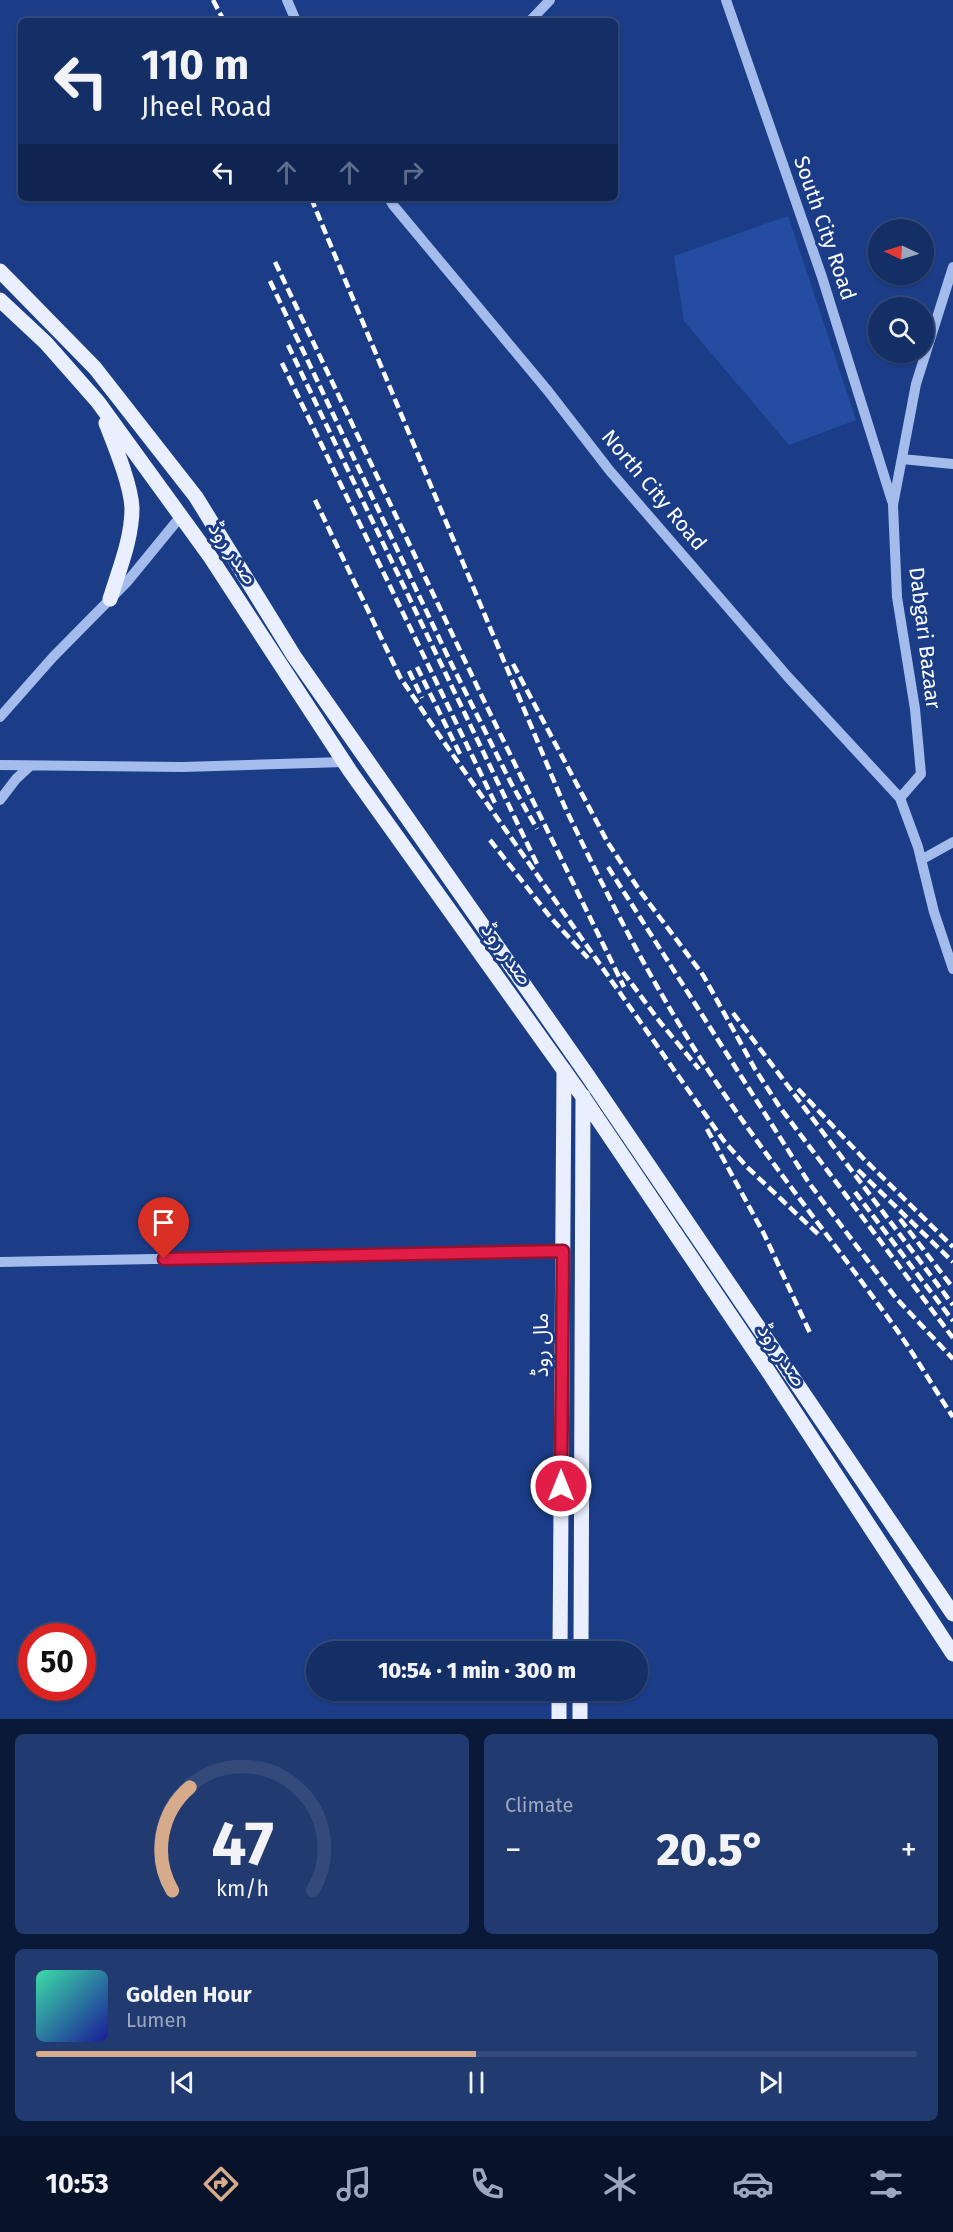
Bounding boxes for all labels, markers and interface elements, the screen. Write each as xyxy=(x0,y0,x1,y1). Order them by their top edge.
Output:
text: 110 m xyxy=(141,40,249,90)
icon: left xyxy=(42,42,120,120)
text: Jheel Road xyxy=(141,91,272,123)
street label: South City Road xyxy=(788,152,862,304)
icon: left xyxy=(207,156,240,189)
icon: ahead xyxy=(270,156,303,189)
icon: ahead xyxy=(333,156,366,189)
icon: right xyxy=(396,156,429,189)
north arrow xyxy=(868,219,934,285)
map controls xyxy=(868,219,934,363)
button: search xyxy=(868,297,934,363)
street label: North City Road xyxy=(596,424,712,556)
street label: صدر روڈ xyxy=(203,516,264,590)
street label: Dabgari Bazaar xyxy=(903,566,947,710)
street label: صدر روڈ xyxy=(476,918,538,990)
pin xyxy=(138,1197,189,1259)
icon: arrive xyxy=(147,1206,180,1239)
street label: مال روڈ xyxy=(528,1313,554,1377)
street label: صدر روڈ xyxy=(752,1318,813,1392)
position arrow xyxy=(529,1454,593,1518)
speed limit sign: 50 xyxy=(18,1623,96,1701)
text: 10:54 · 1 min · 300 m xyxy=(378,1657,576,1684)
text: Climate xyxy=(505,1793,573,1817)
text: 47 xyxy=(211,1807,273,1882)
text: 20.5° xyxy=(656,1823,766,1877)
text: − xyxy=(505,1830,522,1870)
text: + xyxy=(901,1830,917,1870)
text: km/h xyxy=(215,1876,269,1902)
text: Golden Hour xyxy=(126,1981,252,2008)
text: Lumen xyxy=(126,2008,187,2032)
icon: previous xyxy=(166,2066,199,2099)
icon: pause xyxy=(460,2066,493,2099)
icon: next xyxy=(754,2066,787,2099)
icon: directions xyxy=(200,2163,242,2205)
icon: music xyxy=(333,2163,375,2205)
icon: phone xyxy=(466,2163,508,2205)
icon: climate xyxy=(599,2163,641,2205)
icon: car xyxy=(732,2163,774,2205)
icon: filters xyxy=(865,2163,907,2205)
text: 10:53 xyxy=(46,2168,109,2200)

